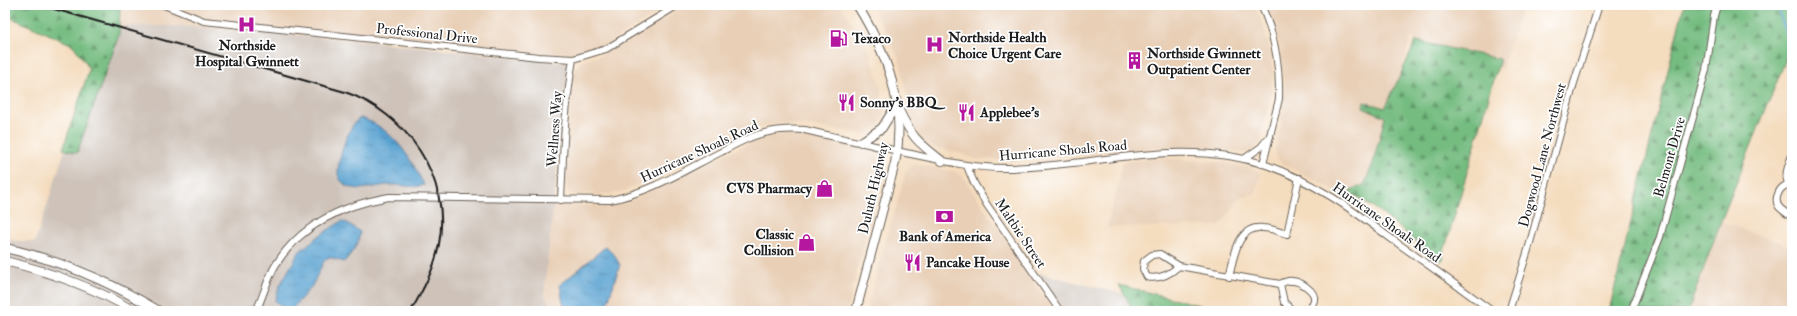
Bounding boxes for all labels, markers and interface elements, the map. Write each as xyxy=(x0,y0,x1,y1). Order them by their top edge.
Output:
hospital icon: Northside Hospital Gwinnett xyxy=(237,15,257,35)
street label: Professional Drive xyxy=(375,20,479,47)
fuel station icon: Texaco xyxy=(829,28,849,48)
place label: Northside Health Choice Urgent Care xyxy=(947,29,1061,63)
place label: Texaco xyxy=(851,30,891,47)
hospital icon: Northside Health Choice Urgent Care xyxy=(925,35,945,55)
place label: Northside Hospital Gwinnett xyxy=(195,37,299,71)
place label: Northside Gwinnett Outpatient Center xyxy=(1146,45,1261,79)
building icon: Northside Gwinnett Outpatient Center xyxy=(1124,51,1144,71)
street label: Dogwood Lane Northwest xyxy=(1515,81,1570,229)
street label: Wellness Way xyxy=(543,89,567,169)
restaurant icon: Sonny's BBQ xyxy=(837,92,857,112)
place label: Sonny's BBQ xyxy=(860,94,946,112)
restaurant icon: Applebee's xyxy=(957,102,977,122)
place label: Applebee's xyxy=(979,104,1039,122)
street label: Belmont Drive xyxy=(1650,115,1689,199)
street label: Hurricane Shoals Road xyxy=(637,117,761,186)
street label: Hurricane Shoals Road xyxy=(998,136,1128,165)
street label: Duluth Highway xyxy=(855,140,893,236)
shop icon: CVS Pharmacy xyxy=(815,178,835,198)
street label: Hurricane Shoals Road xyxy=(1329,179,1444,266)
place label: CVS Pharmacy xyxy=(726,180,813,198)
street label: Maltbie Street xyxy=(991,195,1050,272)
bank icon: Bank of America xyxy=(935,206,955,226)
place label: Classic Collision xyxy=(744,226,795,259)
place label: Bank of America xyxy=(899,228,992,245)
shop icon: Classic Collision xyxy=(797,232,817,252)
restaurant icon: Pancake House xyxy=(903,252,923,272)
place label: Pancake House xyxy=(926,254,1010,271)

